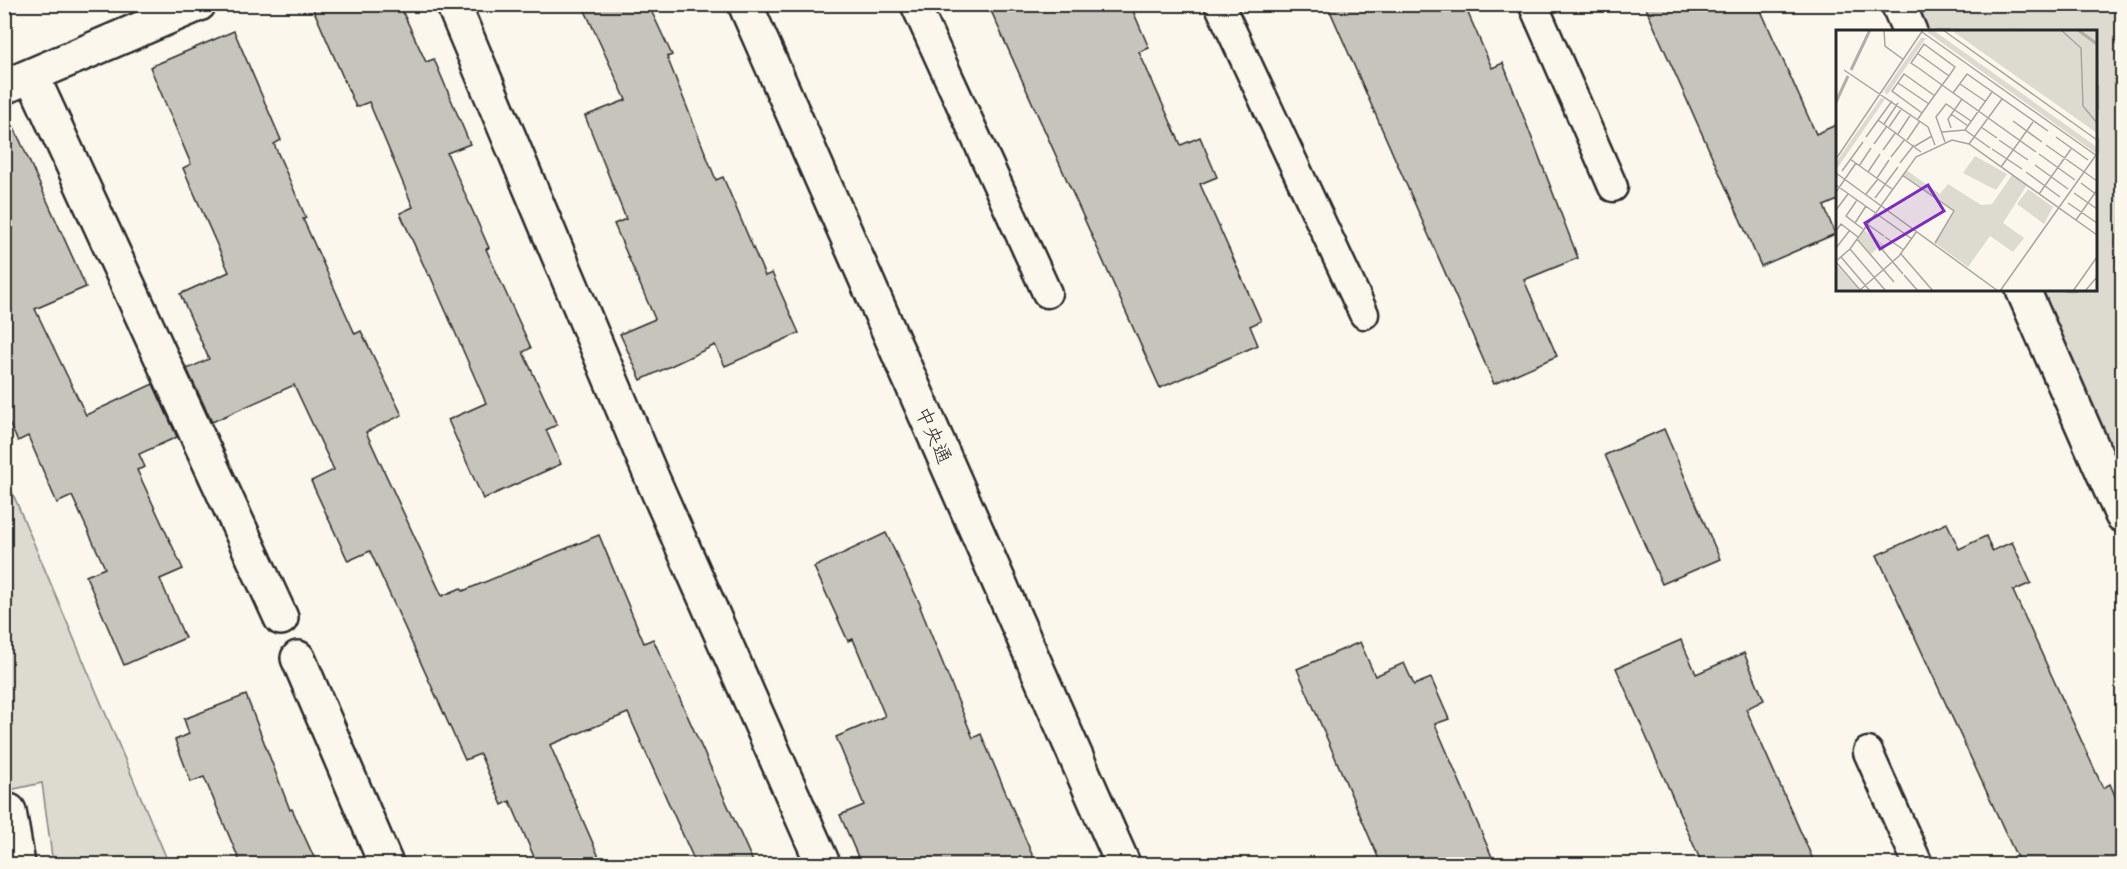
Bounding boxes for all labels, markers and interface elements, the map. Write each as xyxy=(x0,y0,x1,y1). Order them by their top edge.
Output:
inset map xyxy=(1836,30,2097,291)
street label: 中央通 xyxy=(908,403,957,469)

